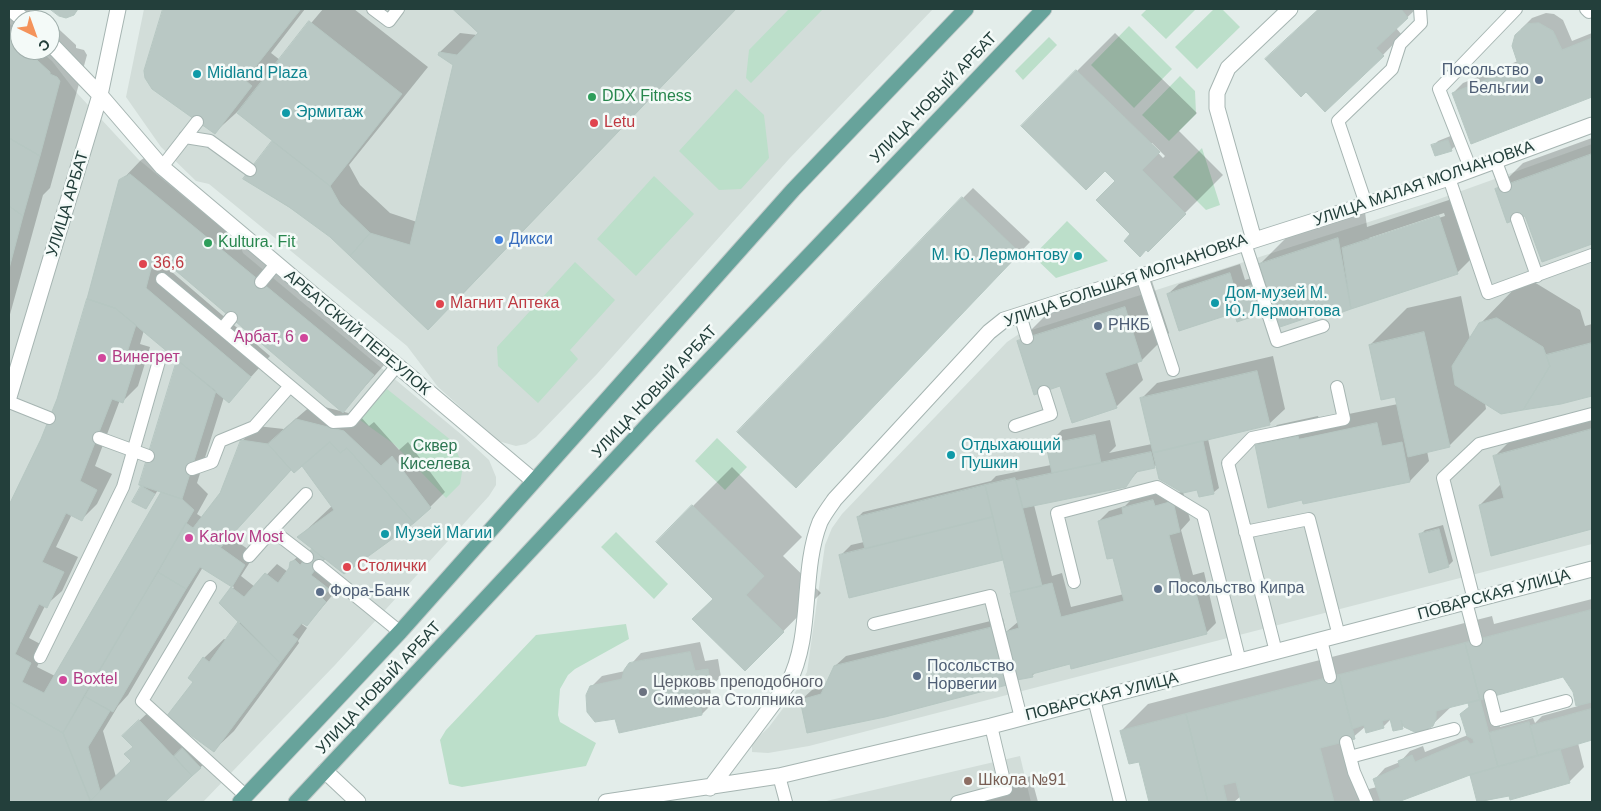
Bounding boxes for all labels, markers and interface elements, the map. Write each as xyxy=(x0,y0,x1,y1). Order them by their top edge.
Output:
north arrow xyxy=(10,10,60,60)
street label: УЛИЦА НОВЫЙ АРБАТ xyxy=(867,29,1001,167)
text: С xyxy=(35,36,53,55)
place label: Посольство Бельгии xyxy=(1442,61,1529,99)
place label: Midland Plaza xyxy=(207,64,308,84)
marker: Midland Plaza xyxy=(191,68,203,80)
marker: Посольство Бельгии xyxy=(1533,74,1545,86)
place label: DDX Fitness xyxy=(602,87,692,107)
marker: DDX Fitness xyxy=(586,91,598,103)
place label: Эрмитаж xyxy=(296,103,363,123)
marker: Эрмитаж xyxy=(280,107,292,119)
place label: Letu xyxy=(604,113,635,133)
marker: Letu xyxy=(588,117,600,129)
street label: УЛИЦА МАЛАЯ МОЛЧАНОВКА xyxy=(1311,137,1537,231)
street label: УЛИЦА АРБАТ xyxy=(43,149,93,259)
place label: Дикси xyxy=(509,230,553,250)
street label: УЛИЦА БОЛЬШАЯ МОЛЧАНОВКА xyxy=(1002,230,1250,332)
place label: Kultura. Fit xyxy=(218,233,295,253)
marker: Дикси xyxy=(493,234,505,246)
marker: Kultura. Fit xyxy=(202,237,214,249)
place label: М. Ю. Лермонтову xyxy=(931,246,1068,266)
marker: М. Ю. Лермонтову xyxy=(1072,250,1084,262)
place label: 36,6 xyxy=(153,254,184,274)
marker: 36,6 xyxy=(137,258,149,270)
street label: АРБАТСКИЙ ПЕРЕУЛОК xyxy=(280,266,434,400)
place label: Дом-музей М. Ю. Лермонтова xyxy=(1225,284,1340,322)
place label: Магнит Аптека xyxy=(450,294,559,314)
marker: Дом-музей М. Ю. Лермонтова xyxy=(1209,297,1221,309)
marker: Магнит Аптека xyxy=(434,298,446,310)
place label: РНКБ xyxy=(1108,316,1150,336)
marker: РНКБ xyxy=(1092,320,1104,332)
street label: УЛИЦА НОВЫЙ АРБАТ xyxy=(589,322,721,462)
place label: Арбат, 6 xyxy=(234,328,294,348)
marker: Арбат, 6 xyxy=(298,332,310,344)
place label: Винегрет xyxy=(112,348,180,368)
marker: Винегрет xyxy=(96,352,108,364)
place label: Отдыхающий Пушкин xyxy=(961,436,1061,474)
park label: Сквер Киселева xyxy=(400,437,470,475)
marker: Отдыхающий Пушкин xyxy=(945,449,957,461)
place label: Музей Магии xyxy=(395,524,492,544)
place label: Karlov Most xyxy=(199,528,283,548)
marker: Музей Магии xyxy=(379,528,391,540)
marker: Karlov Most xyxy=(183,532,195,544)
place label: Столички xyxy=(357,557,427,577)
marker: Столички xyxy=(341,561,353,573)
street label: ПОВАРСКАЯ УЛИЦА xyxy=(1416,565,1572,625)
place label: Посольство Кипра xyxy=(1168,579,1305,599)
place label: Фора-Банк xyxy=(330,582,409,602)
marker: Посольство Кипра xyxy=(1152,583,1164,595)
marker: Фора-Банк xyxy=(314,586,326,598)
street label: УЛИЦА НОВЫЙ АРБАТ xyxy=(313,618,445,758)
place label: Посольство Норвегии xyxy=(927,657,1014,695)
street label: ПОВАРСКАЯ УЛИЦА xyxy=(1024,669,1180,725)
place label: Boxtel xyxy=(73,670,117,690)
marker: Посольство Норвегии xyxy=(911,670,923,682)
place label: Церковь преподобного Симеона Столпника xyxy=(653,673,823,711)
marker: Boxtel xyxy=(57,674,69,686)
marker: Церковь преподобного Симеона Столпника xyxy=(637,686,649,698)
place label: Школа №91 xyxy=(978,771,1066,791)
marker: Школа №91 xyxy=(962,775,974,787)

